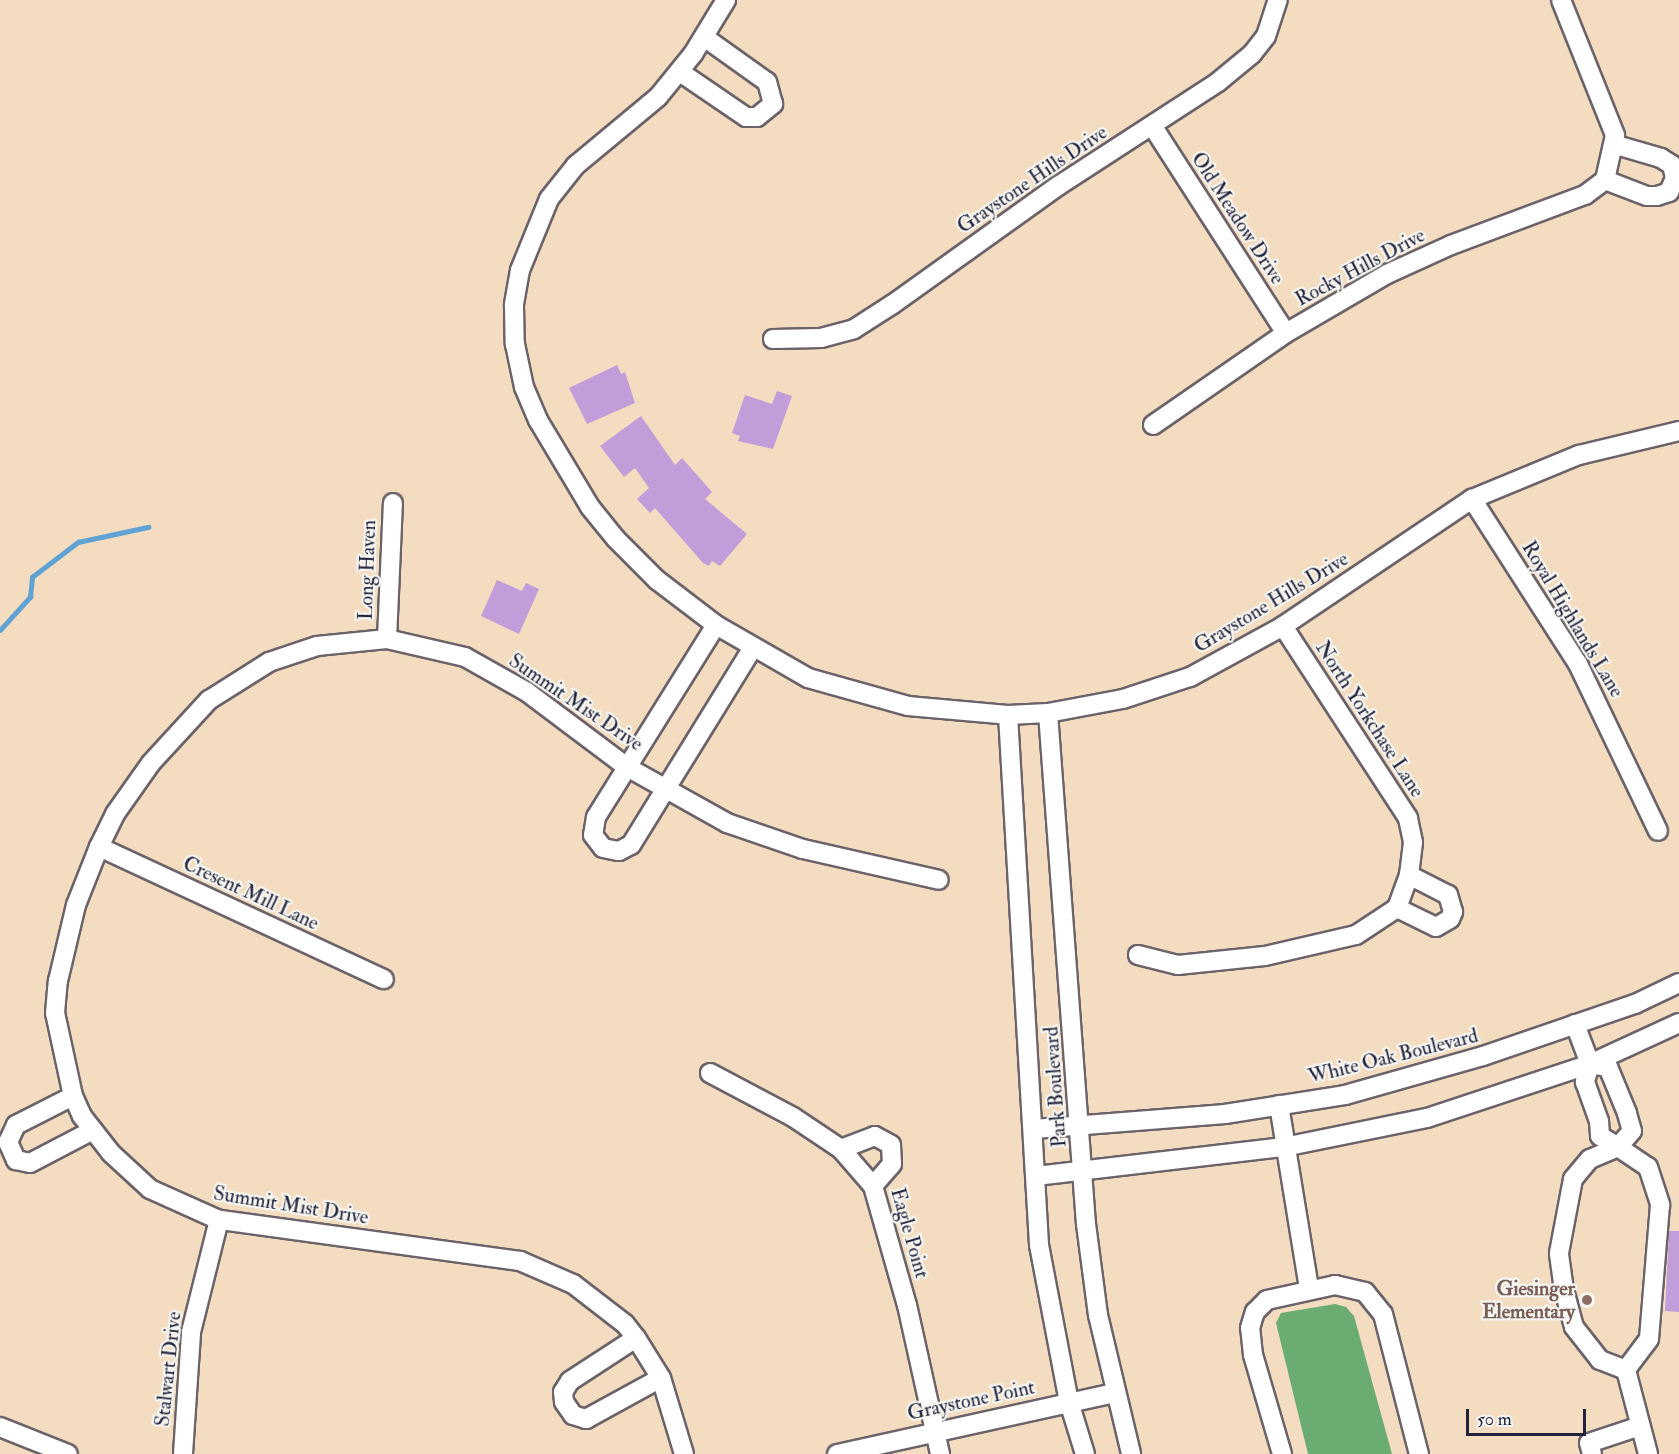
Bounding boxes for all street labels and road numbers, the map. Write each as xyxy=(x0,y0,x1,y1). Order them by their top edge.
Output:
street label: Graystone Hills Drive xyxy=(952,120,1112,238)
street label: Old Meadow Drive xyxy=(1186,147,1290,289)
street label: Rocky Hills Drive xyxy=(1291,223,1429,311)
street label: Long Haven xyxy=(353,520,381,620)
street label: Royal Highlands Lane xyxy=(1517,537,1629,701)
street label: Graystone Hills Drive xyxy=(1190,546,1352,658)
street label: North Yorkchase Lane xyxy=(1311,636,1429,802)
street label: Summit Mist Drive xyxy=(504,648,648,756)
street label: Cresent Mill Lane xyxy=(179,851,323,935)
street label: White Oak Boulevard xyxy=(1306,1023,1480,1089)
street label: Park Boulevard xyxy=(1039,1026,1071,1148)
street label: Summit Mist Drive xyxy=(212,1181,370,1229)
street label: Eagle Point xyxy=(886,1185,934,1281)
street label: Stalwart Drive xyxy=(150,1310,186,1428)
street label: Graystone Point xyxy=(905,1375,1037,1425)

